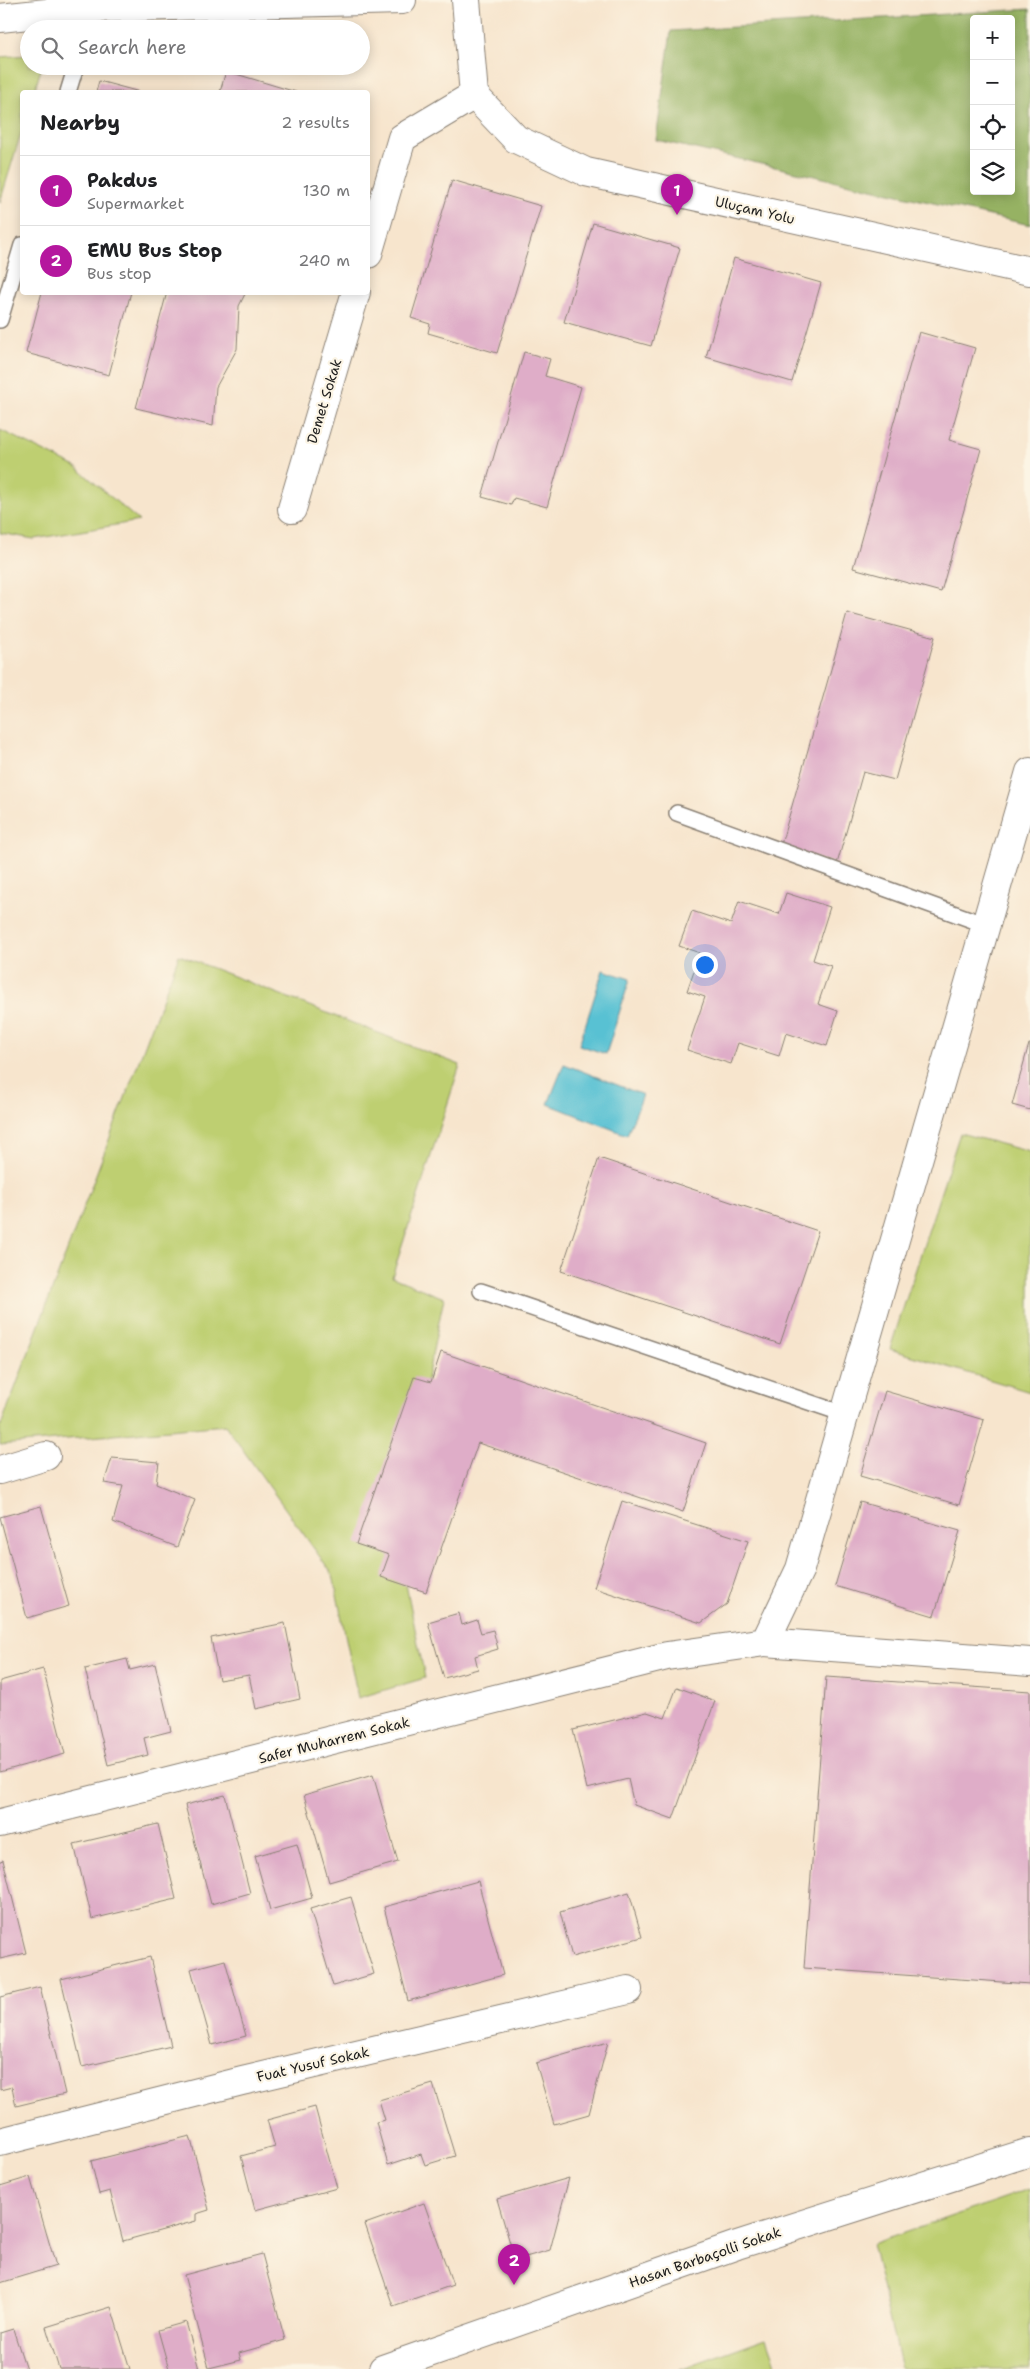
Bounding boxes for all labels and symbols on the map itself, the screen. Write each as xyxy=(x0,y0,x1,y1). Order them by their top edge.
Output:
pin: 1 xyxy=(661,174,693,215)
street label: Uluçam Yolu xyxy=(713,192,797,228)
street label: Demet Sokak xyxy=(303,356,345,446)
your location xyxy=(692,952,718,978)
street label: Safer Muharrem Sokak xyxy=(257,1713,411,1767)
street label: Fuat Yusuf Sokak xyxy=(255,2042,371,2086)
street label: Hasan Barbaçolli Sokak xyxy=(627,2222,783,2292)
pin: 2 xyxy=(498,2244,530,2285)

